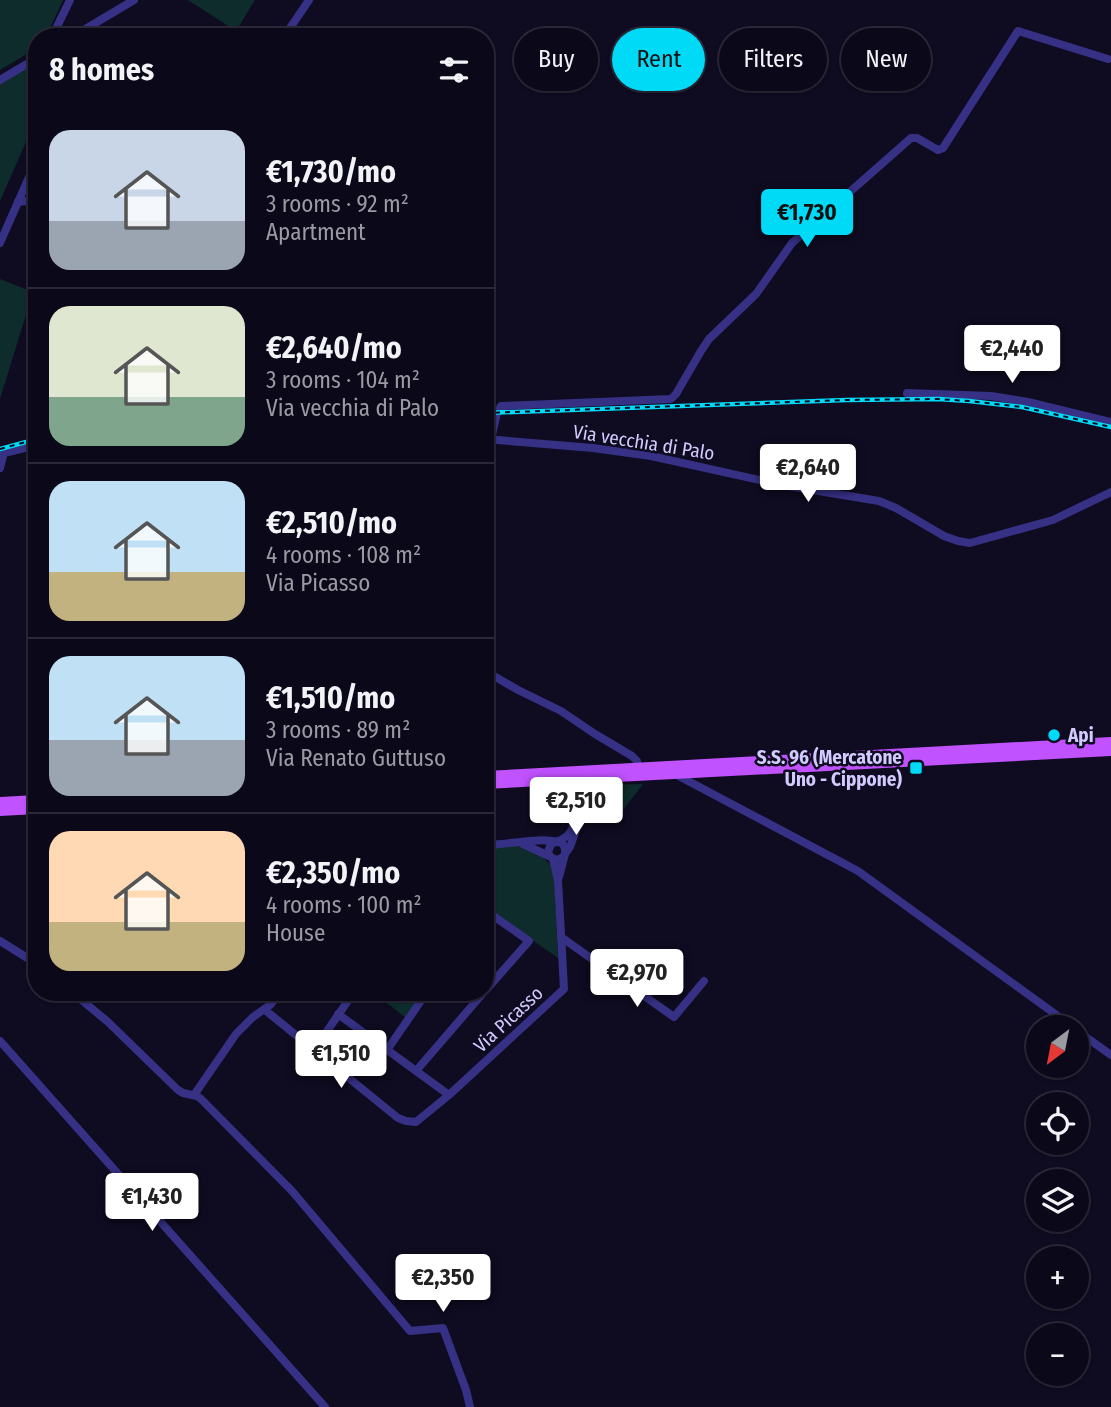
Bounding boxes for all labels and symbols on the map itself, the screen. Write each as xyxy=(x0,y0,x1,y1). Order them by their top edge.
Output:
pin: €1,730 xyxy=(750,190,864,249)
pin: €2,440 xyxy=(955,326,1069,385)
street label: Via vecchia di Palo xyxy=(572,420,716,465)
pin: €2,640 xyxy=(751,444,865,504)
place label: Api xyxy=(1067,724,1094,747)
marker: Api xyxy=(1046,727,1062,743)
place label: S.S. 96 (Mercatone Uno - Cippone) xyxy=(757,746,902,791)
marker: S.S. 96 (Mercatone Uno - Cippone) xyxy=(908,760,924,776)
pin: €2,510 xyxy=(519,778,633,837)
pin: €2,970 xyxy=(580,950,694,1009)
street label: Via Picasso xyxy=(469,982,548,1057)
north arrow xyxy=(1026,1015,1088,1078)
pin: €1,510 xyxy=(284,1030,398,1090)
pin: €1,430 xyxy=(95,1174,209,1233)
pin: €2,350 xyxy=(386,1254,500,1314)

